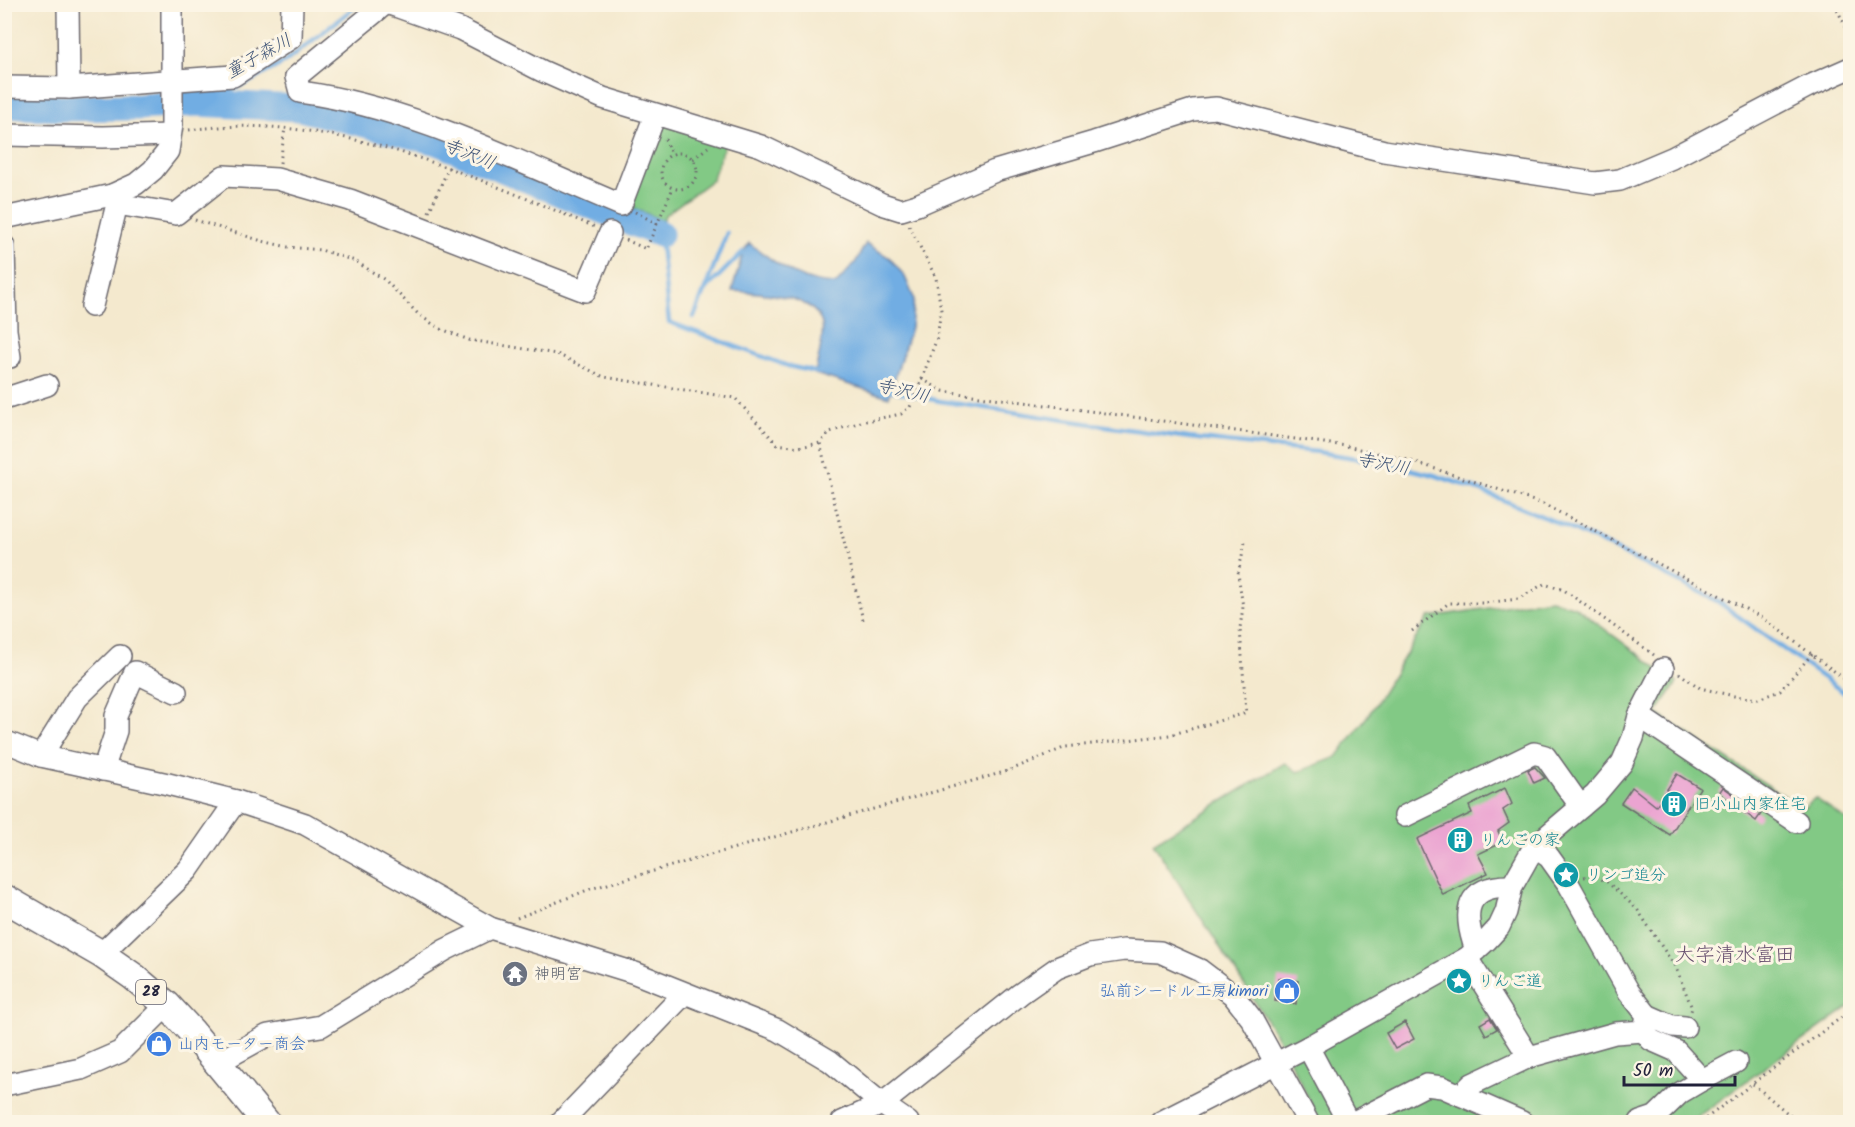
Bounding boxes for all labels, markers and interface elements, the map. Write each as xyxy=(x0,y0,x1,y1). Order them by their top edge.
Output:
water label: 童子森川 xyxy=(220,27,298,87)
water label: 寺沢川 xyxy=(439,131,499,179)
water label: 寺沢川 xyxy=(873,372,933,412)
water label: 寺沢川 xyxy=(1354,446,1412,484)
building icon: 旧小山内家住宅 xyxy=(1659,789,1689,819)
place label: 旧小山内家住宅 xyxy=(1694,792,1806,817)
building icon: りんごの家 xyxy=(1445,825,1475,855)
place label: りんごの家 xyxy=(1480,828,1560,853)
place icon: リンゴ追分 xyxy=(1551,860,1581,890)
place label: リンゴ追分 xyxy=(1586,863,1666,888)
district label: 大字清水富田 xyxy=(1675,940,1795,972)
temple icon: 神明宮 xyxy=(500,959,530,989)
place label: 神明宮 xyxy=(534,962,582,987)
place icon: りんご道 xyxy=(1444,966,1474,996)
place label: りんご道 xyxy=(1478,969,1542,994)
shop icon: 弘前シードル工房kimori xyxy=(1272,976,1302,1006)
place label: 弘前シードル工房kimori xyxy=(1100,979,1269,1004)
road number: 28 xyxy=(136,980,166,1004)
shop icon: 山内モーター商会 xyxy=(144,1029,174,1059)
place label: 山内モーター商会 xyxy=(178,1032,306,1057)
scale bar xyxy=(1624,1049,1735,1087)
text: 50 m xyxy=(1633,1057,1673,1086)

